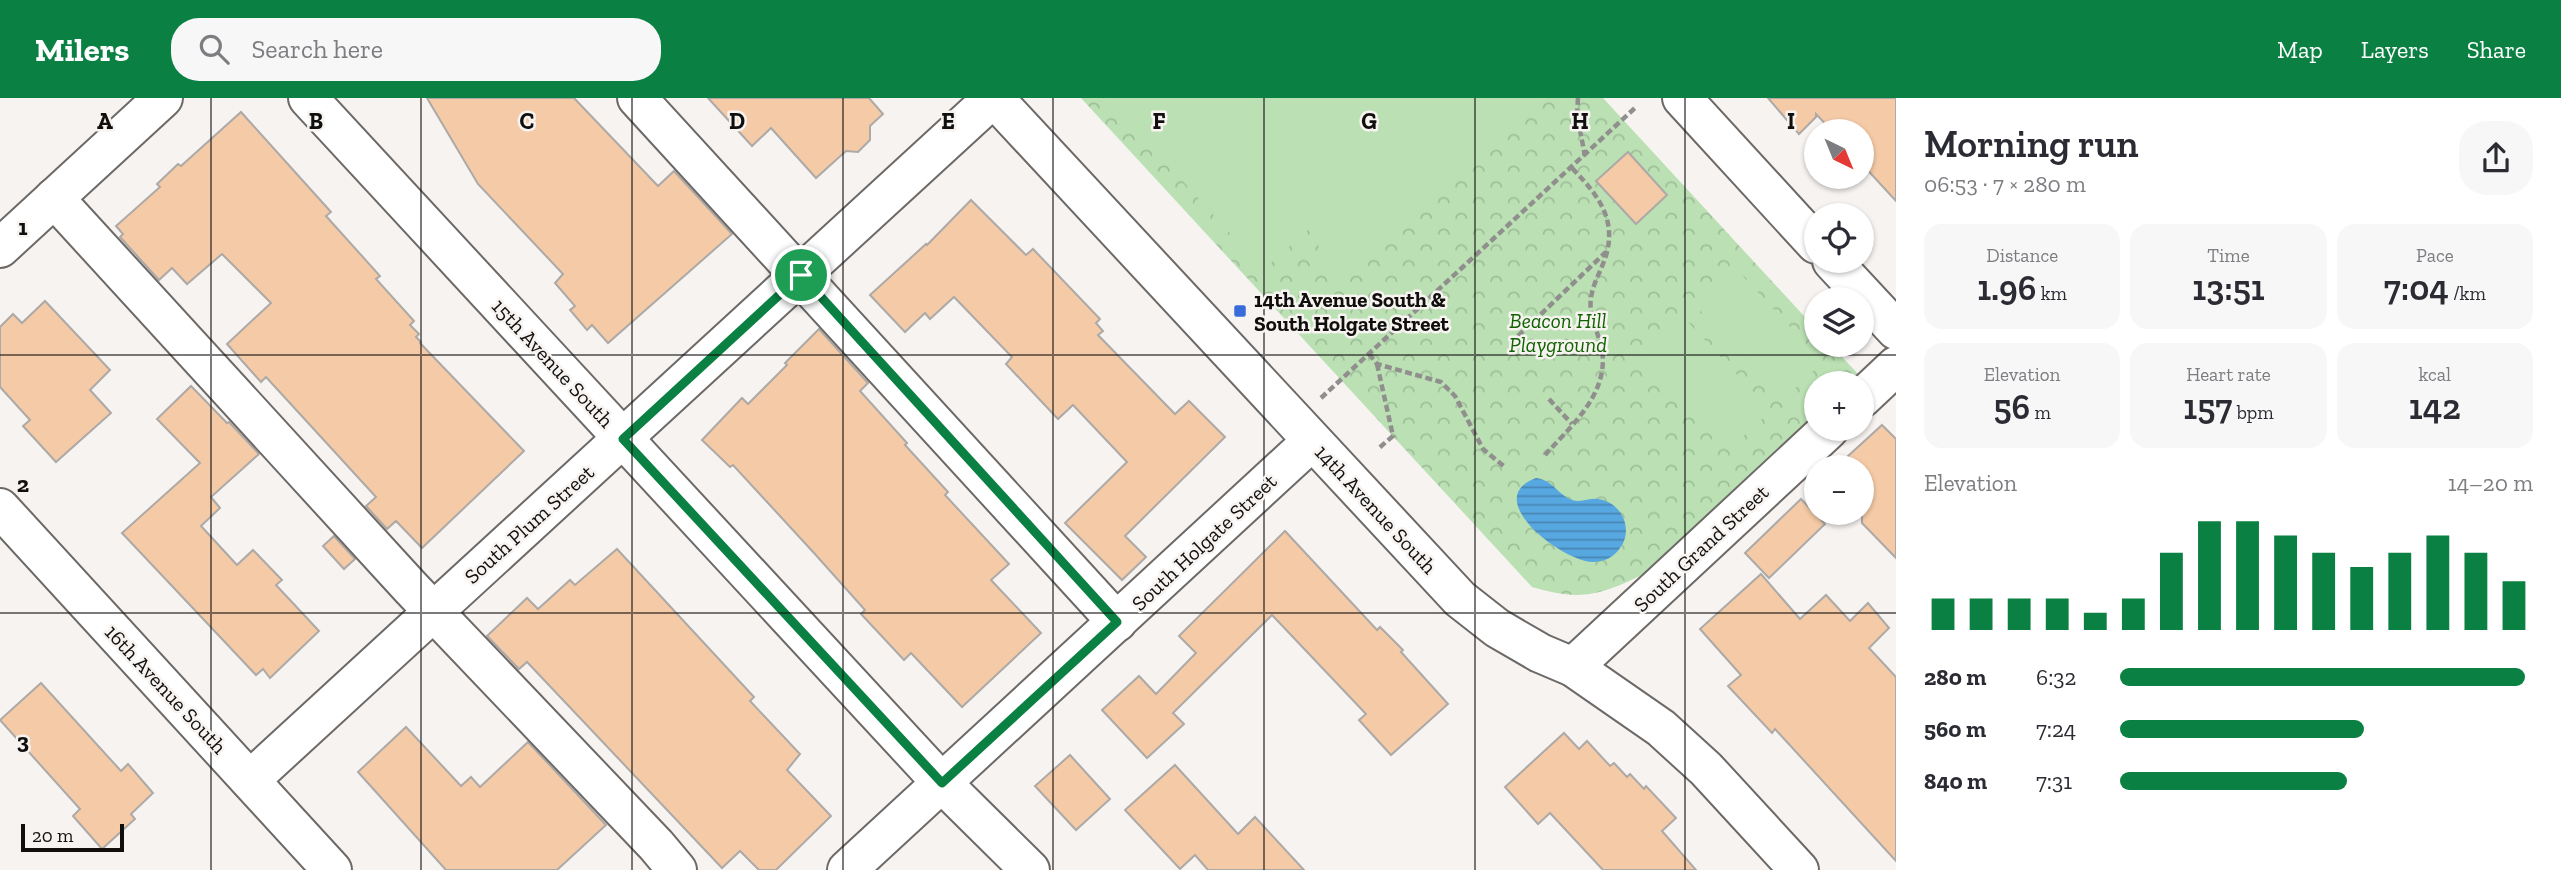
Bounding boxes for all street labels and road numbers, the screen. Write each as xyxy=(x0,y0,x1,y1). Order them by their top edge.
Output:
street label: 15th Avenue South xyxy=(487,293,619,433)
street label: 14th Avenue South xyxy=(1310,439,1442,579)
street label: South Plum Street xyxy=(459,459,599,589)
street label: South Holgate Street xyxy=(1126,468,1282,616)
street label: South Grand Street xyxy=(1628,479,1774,617)
street label: 16th Avenue South xyxy=(100,619,232,759)

